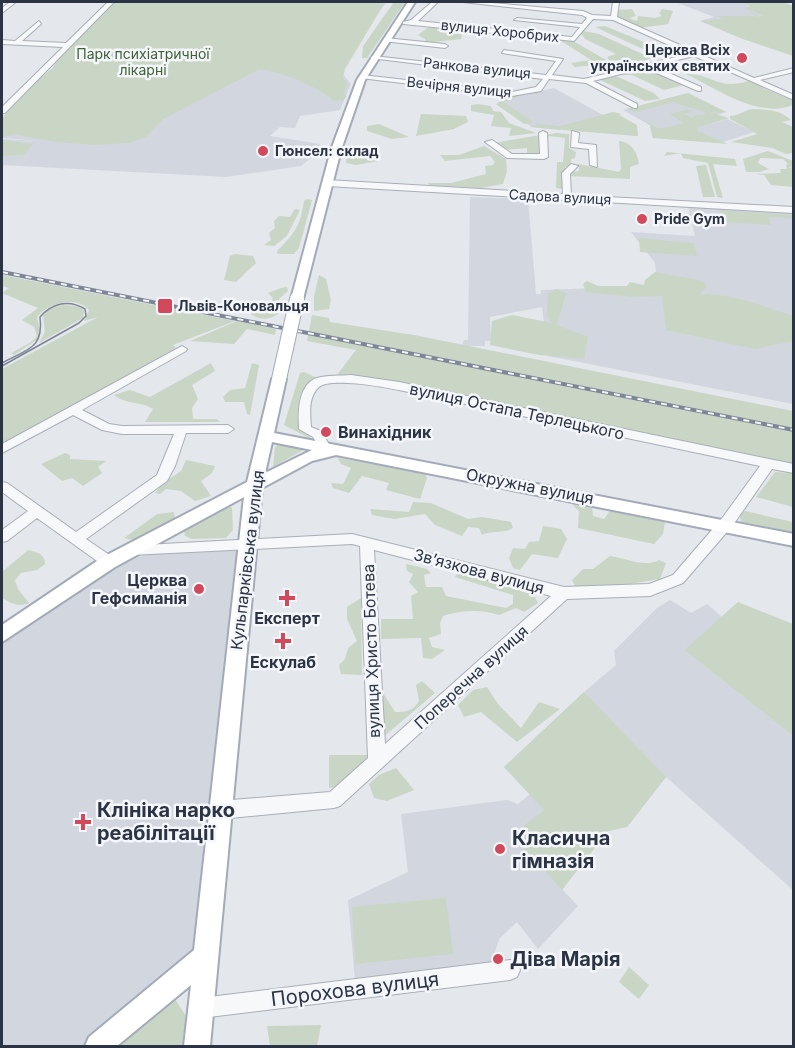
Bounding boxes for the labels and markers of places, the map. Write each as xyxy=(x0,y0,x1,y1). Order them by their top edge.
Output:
place label: Церква Всіх українських святих xyxy=(590,41,730,74)
marker: Церква Всіх українських святих xyxy=(735,51,749,65)
place label: Гюнсел: склад xyxy=(275,142,379,159)
marker: Гюнсел: склад xyxy=(256,144,270,158)
place label: Pride Gym xyxy=(654,210,725,227)
marker: Pride Gym xyxy=(635,212,649,226)
marker: Львів-Коновальця xyxy=(156,297,174,315)
place label: Львів-Коновальця xyxy=(178,297,309,314)
place label: Винахідник xyxy=(338,422,432,442)
marker: Винахідник xyxy=(319,425,333,439)
place label: Церква Гефсиманія xyxy=(92,570,187,608)
marker: Церква Гефсиманія xyxy=(192,582,206,596)
marker: Експерт xyxy=(278,589,296,607)
place label: Експерт xyxy=(254,608,320,628)
marker: Ескулаб xyxy=(274,632,292,650)
place label: Ескулаб xyxy=(250,652,316,672)
place label: Клініка нарко реабілітації xyxy=(97,798,235,845)
marker: Клініка нарко реабілітації xyxy=(74,813,92,831)
place label: Класична гімназія xyxy=(512,826,610,873)
marker: Класична гімназія xyxy=(493,842,507,856)
place label: Діва Марія xyxy=(510,947,621,971)
marker: Діва Марія xyxy=(491,952,505,966)

